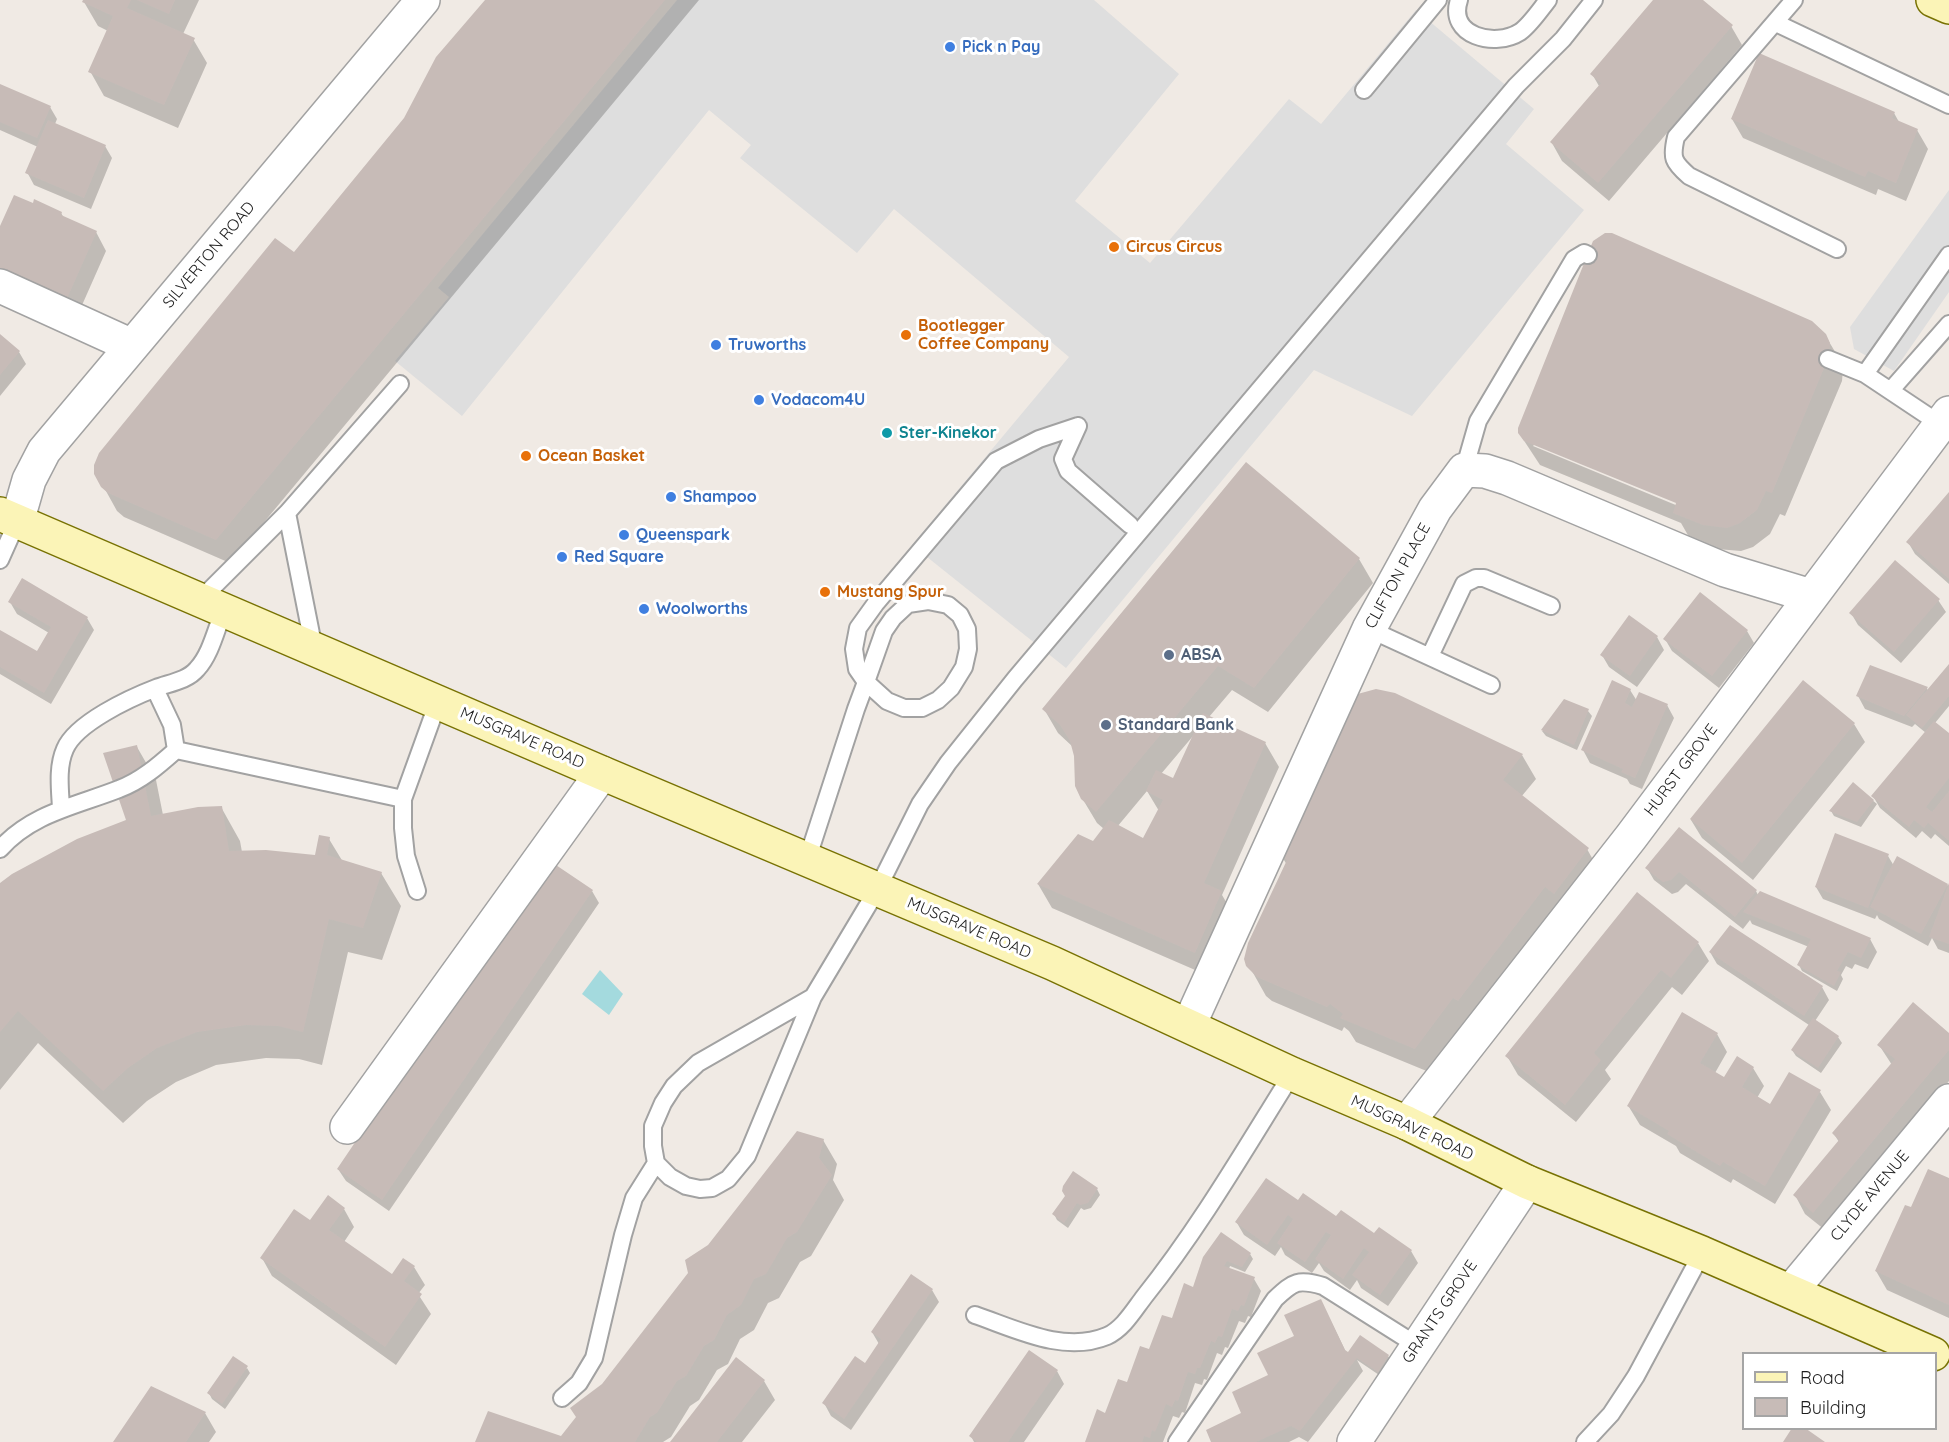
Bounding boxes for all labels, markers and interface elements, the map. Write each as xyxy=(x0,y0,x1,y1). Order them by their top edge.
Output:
place label: Pick n Pay xyxy=(962,37,1040,57)
marker: Pick n Pay xyxy=(943,40,957,54)
street label: SILVERTON ROAD xyxy=(159,198,259,312)
place label: Circus Circus xyxy=(1126,237,1222,257)
marker: Circus Circus xyxy=(1107,240,1121,254)
place label: Bootlegger Coffee Company xyxy=(918,316,1049,354)
marker: Bootlegger Coffee Company xyxy=(899,328,913,342)
place label: Truworths xyxy=(728,335,806,355)
marker: Truworths xyxy=(709,338,723,352)
place label: Vodacom4U xyxy=(771,390,865,410)
marker: Vodacom4U xyxy=(752,393,766,407)
place label: Ster-Kinekor xyxy=(899,423,997,443)
marker: Ster-Kinekor xyxy=(880,426,894,440)
place label: Ocean Basket xyxy=(538,446,645,466)
marker: Ocean Basket xyxy=(519,449,533,463)
place label: Shampoo xyxy=(683,487,757,507)
marker: Shampoo xyxy=(664,490,678,504)
street label: CLIFTON PLACE xyxy=(1361,520,1435,632)
place label: Queenspark xyxy=(636,525,730,545)
marker: Queenspark xyxy=(617,528,631,542)
place label: Red Square xyxy=(574,547,664,567)
marker: Red Square xyxy=(555,550,569,564)
place label: Mustang Spur xyxy=(837,582,944,602)
marker: Mustang Spur xyxy=(818,585,832,599)
place label: Woolworths xyxy=(656,599,748,619)
marker: Woolworths xyxy=(637,602,651,616)
place label: ABSA xyxy=(1181,645,1221,665)
marker: ABSA xyxy=(1162,648,1176,662)
street label: MUSGRAVE ROAD xyxy=(457,703,587,773)
place label: Standard Bank xyxy=(1118,715,1234,735)
marker: Standard Bank xyxy=(1099,718,1113,732)
street label: HURST GROVE xyxy=(1640,720,1722,820)
street label: MUSGRAVE ROAD xyxy=(904,893,1034,963)
street label: MUSGRAVE ROAD xyxy=(1348,1091,1476,1165)
street label: CLYDE AVENUE xyxy=(1826,1147,1914,1245)
street label: GRANTS GROVE xyxy=(1398,1257,1482,1367)
legend xyxy=(1742,1352,1937,1430)
text: Road xyxy=(1800,1366,1845,1389)
text: Building xyxy=(1800,1396,1866,1419)

